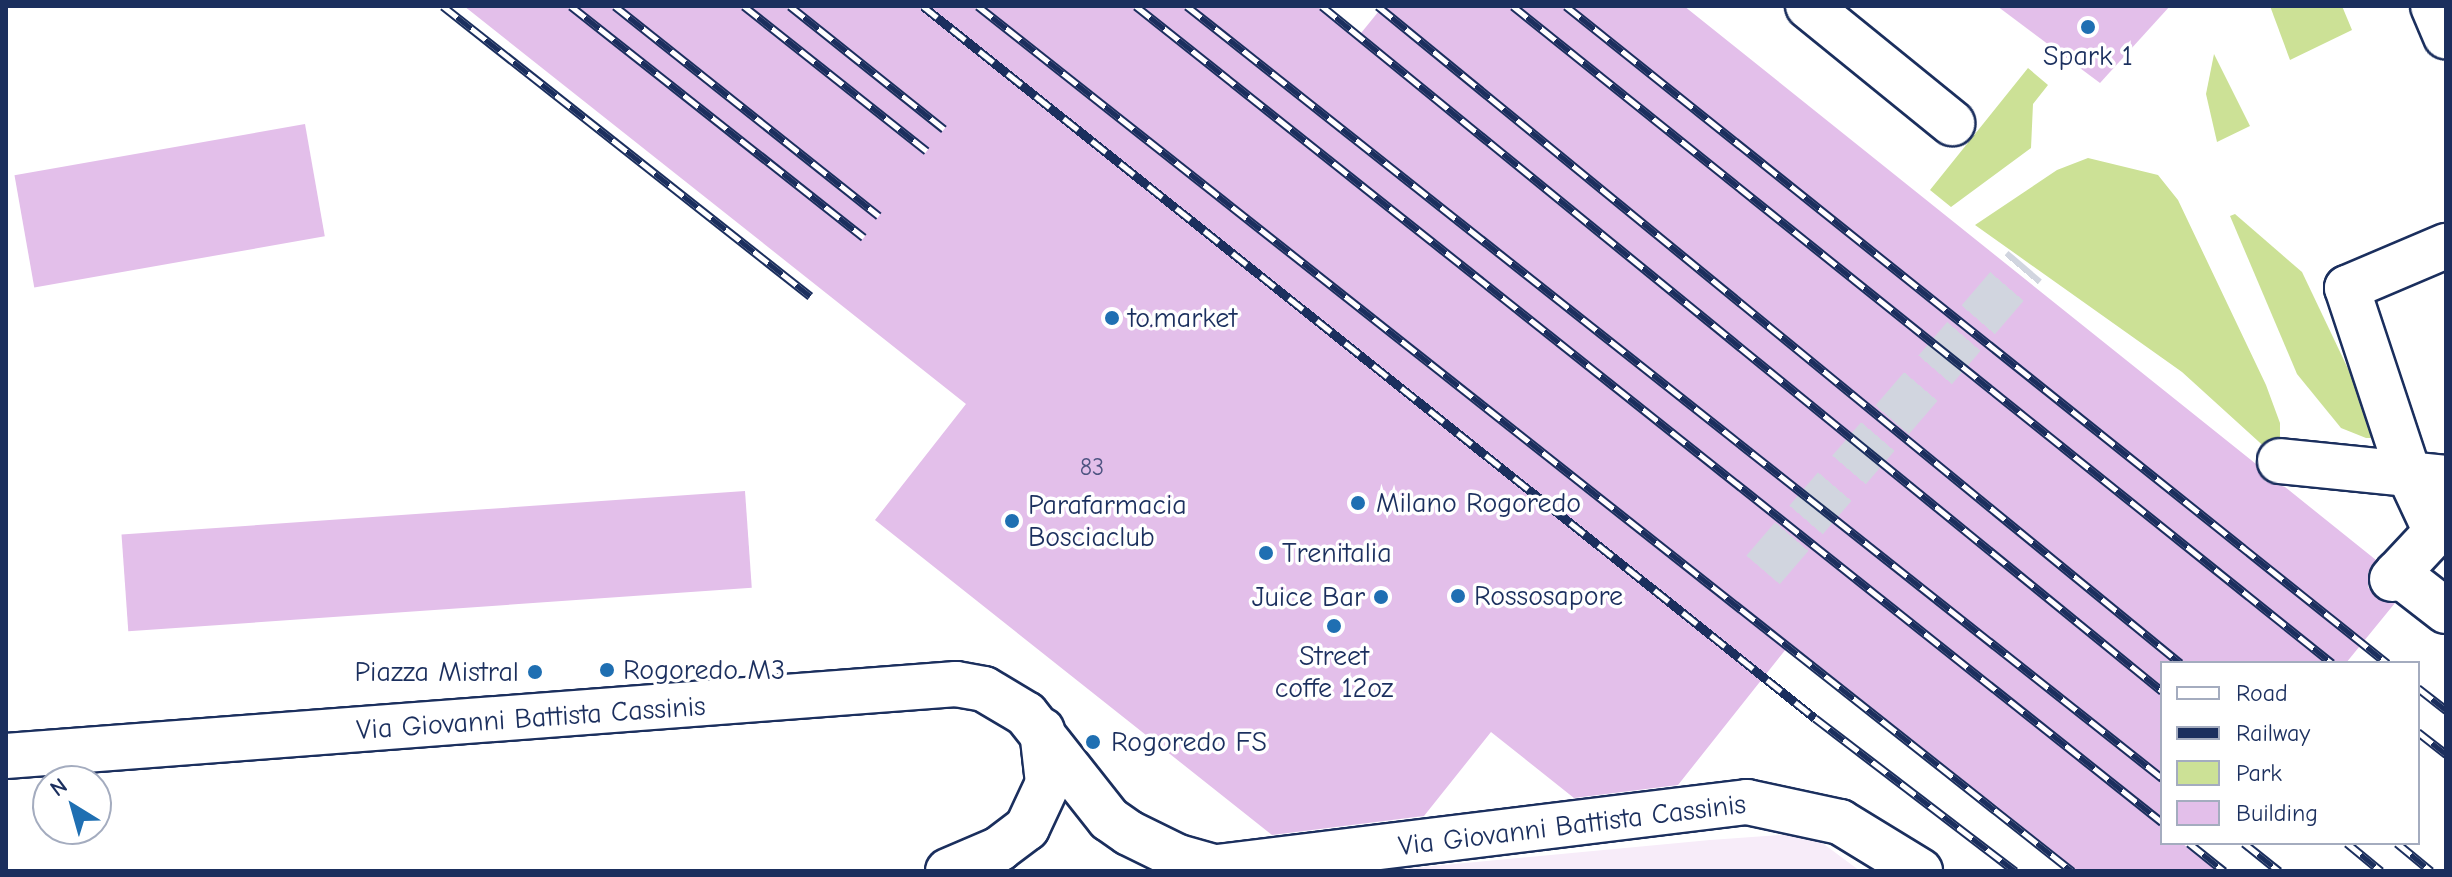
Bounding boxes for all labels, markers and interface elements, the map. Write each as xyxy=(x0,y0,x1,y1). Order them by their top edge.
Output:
marker: Spark 1 xyxy=(2079,18,2097,36)
place label: Spark 1 xyxy=(2043,39,2133,73)
place label: to.market xyxy=(1128,301,1237,335)
marker: to.market xyxy=(1103,309,1121,327)
house number: 83 xyxy=(1080,454,1104,482)
place label: Milano Rogoredo xyxy=(1376,486,1581,520)
place label: Parafarmacia Bosciaclub xyxy=(1028,488,1187,554)
marker: Milano Rogoredo xyxy=(1347,492,1369,514)
marker: Parafarmacia Bosciaclub xyxy=(1003,512,1021,530)
place label: Trenitalia xyxy=(1282,536,1392,570)
marker: Trenitalia xyxy=(1257,544,1275,562)
place label: Rossosapore xyxy=(1474,579,1623,613)
place label: Juice Bar xyxy=(1252,580,1365,614)
marker: Rossosapore xyxy=(1449,587,1467,605)
marker: Juice Bar xyxy=(1372,588,1390,606)
marker: Street coffe 12oz xyxy=(1325,617,1343,635)
place label: Street coffe 12oz xyxy=(1275,639,1393,705)
place label: Rogoredo M3 xyxy=(623,653,785,687)
place label: Piazza Mistral xyxy=(354,655,519,689)
marker: Rogoredo M3 xyxy=(598,661,616,679)
legend xyxy=(2160,661,2420,845)
marker: Piazza Mistral xyxy=(526,663,544,681)
text: Road xyxy=(2236,679,2288,707)
street label: Via Giovanni Battista Cassinis xyxy=(355,689,707,747)
text: Railway xyxy=(2236,719,2310,747)
place label: Rogoredo FS xyxy=(1111,725,1267,759)
marker: Rogoredo FS xyxy=(1082,731,1104,753)
text: Park xyxy=(2236,759,2282,787)
north arrow xyxy=(32,765,112,845)
text: N xyxy=(45,773,72,802)
street label: Via Giovanni Battista Cassinis xyxy=(1396,787,1748,863)
text: Building xyxy=(2236,799,2318,827)

